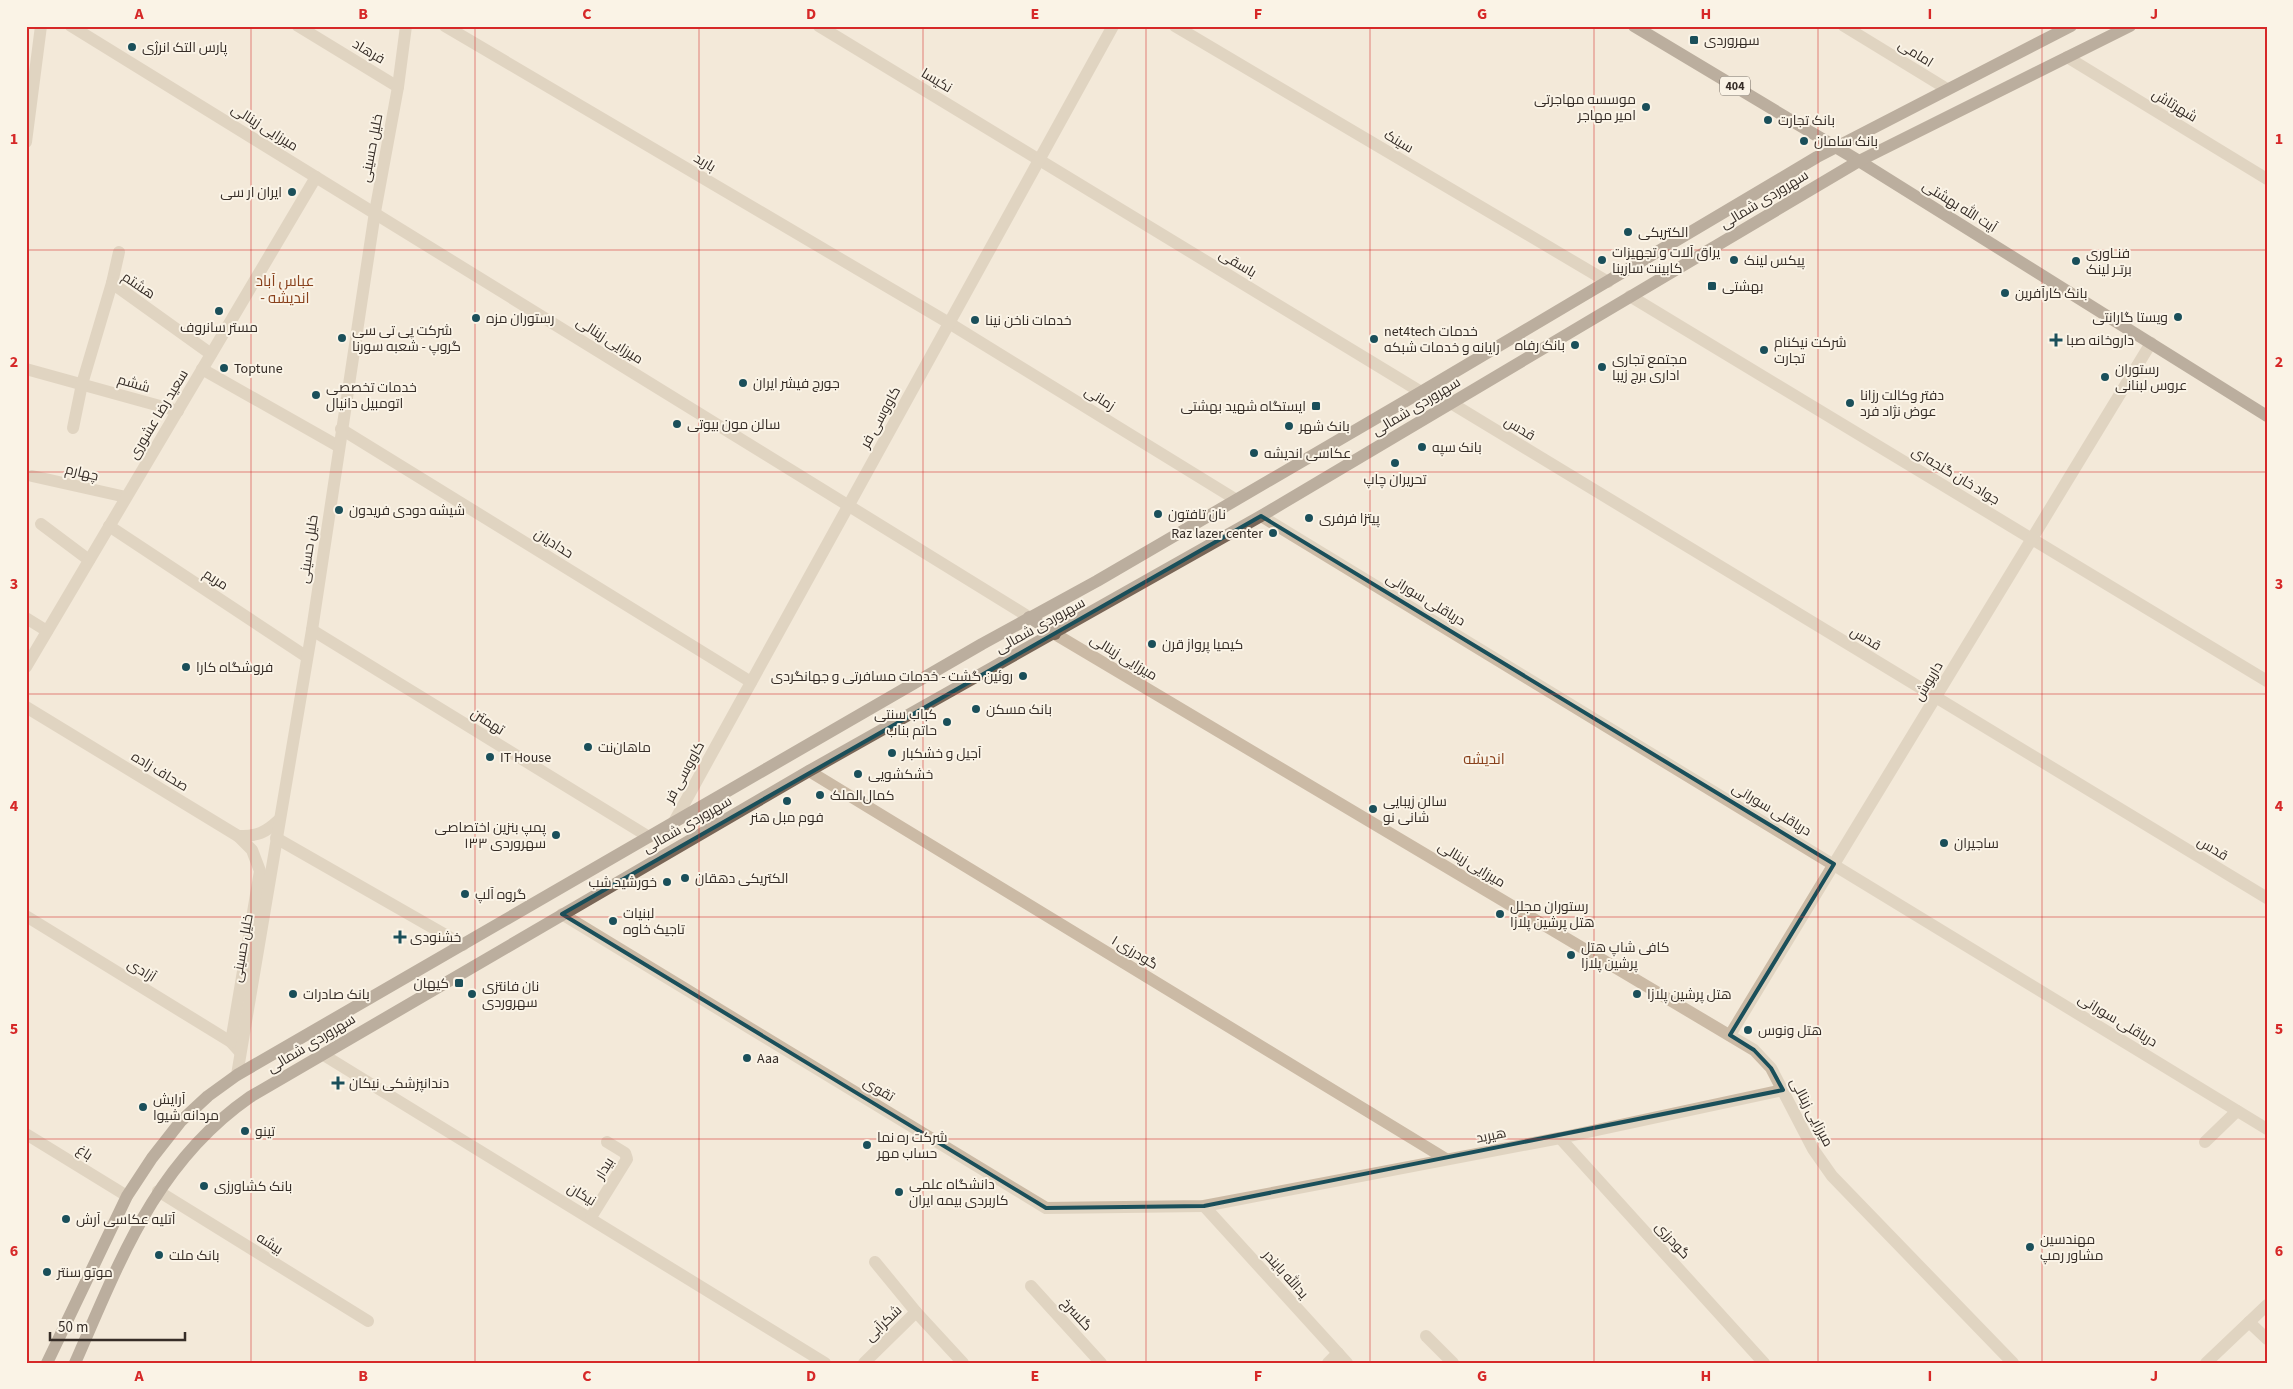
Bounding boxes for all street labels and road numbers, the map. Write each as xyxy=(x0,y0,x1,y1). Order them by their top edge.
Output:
street label: فرهاد xyxy=(348,34,389,69)
street label: امامی xyxy=(1894,35,1937,72)
street label: نکیسا xyxy=(917,64,956,98)
road number: 404 xyxy=(1720,76,1750,95)
street label: شهرتاش xyxy=(2148,84,2201,127)
street label: میرزایی زینالی xyxy=(227,99,302,156)
street label: خلیل حسینی xyxy=(356,112,388,184)
street label: سینک xyxy=(1380,125,1417,158)
street label: باربد xyxy=(690,148,719,177)
street label: سهروردی شمالی xyxy=(1717,166,1812,234)
street label: آیت الله بهشتی xyxy=(1918,176,2001,238)
street label: باسقی xyxy=(1215,245,1260,283)
street label: هشتم xyxy=(118,267,159,304)
street label: میرزایی زینالی xyxy=(572,312,647,369)
street label: سعید رضا عشوری xyxy=(124,366,194,463)
street label: ششم xyxy=(115,370,152,398)
street label: سهروردی شمالی xyxy=(1369,373,1464,441)
street label: زمانی xyxy=(1080,382,1119,416)
street label: کاووسی فر xyxy=(855,383,906,453)
street label: قدس xyxy=(1500,412,1539,446)
street label: جواد خان گنجه‌ای xyxy=(1908,442,2003,510)
street label: چهارم xyxy=(63,459,100,486)
street label: خلیل حسینی xyxy=(294,513,324,585)
street label: حدادیان xyxy=(530,524,577,564)
street label: مریم xyxy=(199,564,232,595)
street label: دریاقلی سورانی xyxy=(1382,568,1469,631)
street label: سهروردی شمالی xyxy=(992,593,1089,659)
street label: قدس xyxy=(1846,622,1885,656)
street label: میرزایی زینالی xyxy=(1086,630,1161,686)
street label: داریوش xyxy=(1909,658,1949,705)
street label: تهمتن xyxy=(467,704,508,740)
street label: کاووسی فر xyxy=(659,738,710,808)
street label: صحاف زاده xyxy=(127,747,192,797)
street label: دریاقلی سورانی xyxy=(1728,778,1815,841)
street label: سهروردی شمالی xyxy=(639,791,736,858)
street label: قدس xyxy=(2193,832,2232,866)
street label: میرزایی زینالی xyxy=(1434,837,1509,893)
street label: خلیل حسینی xyxy=(227,912,259,984)
street label: گودرزی ۱ xyxy=(1107,931,1162,975)
street label: آزادی xyxy=(123,954,160,988)
street label: دریاقلی سورانی xyxy=(2074,989,2161,1052)
street label: سهروردی شمالی xyxy=(264,1010,359,1078)
street label: تقوی xyxy=(859,1073,898,1107)
street label: میرزایی زینالی xyxy=(1785,1074,1838,1151)
street label: هیربد xyxy=(1474,1123,1508,1149)
street label: باغ xyxy=(73,1140,96,1165)
street label: بیدار xyxy=(590,1154,619,1184)
street label: نیکان xyxy=(563,1178,600,1211)
street label: گودرزی xyxy=(1650,1218,1694,1264)
street label: بیشه xyxy=(252,1228,287,1260)
street label: یدالله بایندر xyxy=(1257,1245,1313,1304)
street label: گلسرخ xyxy=(1056,1294,1096,1335)
street label: شکرآبی xyxy=(861,1301,907,1346)

